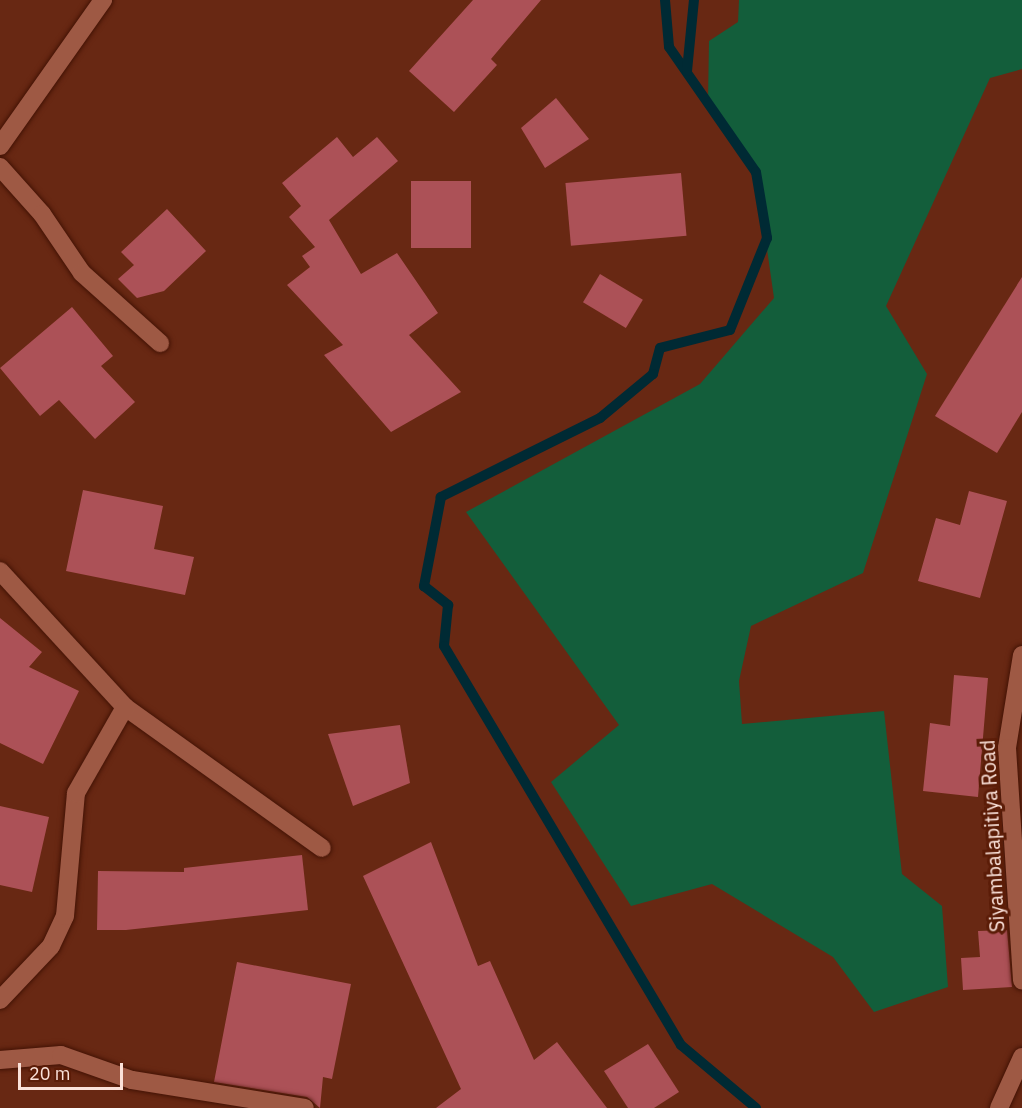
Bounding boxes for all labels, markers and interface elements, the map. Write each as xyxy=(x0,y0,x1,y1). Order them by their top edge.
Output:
street label: Siyambalapitiya Road xyxy=(975,739,1009,933)
scale bar xyxy=(21,1051,126,1089)
text: 20 m xyxy=(29,1062,71,1085)

